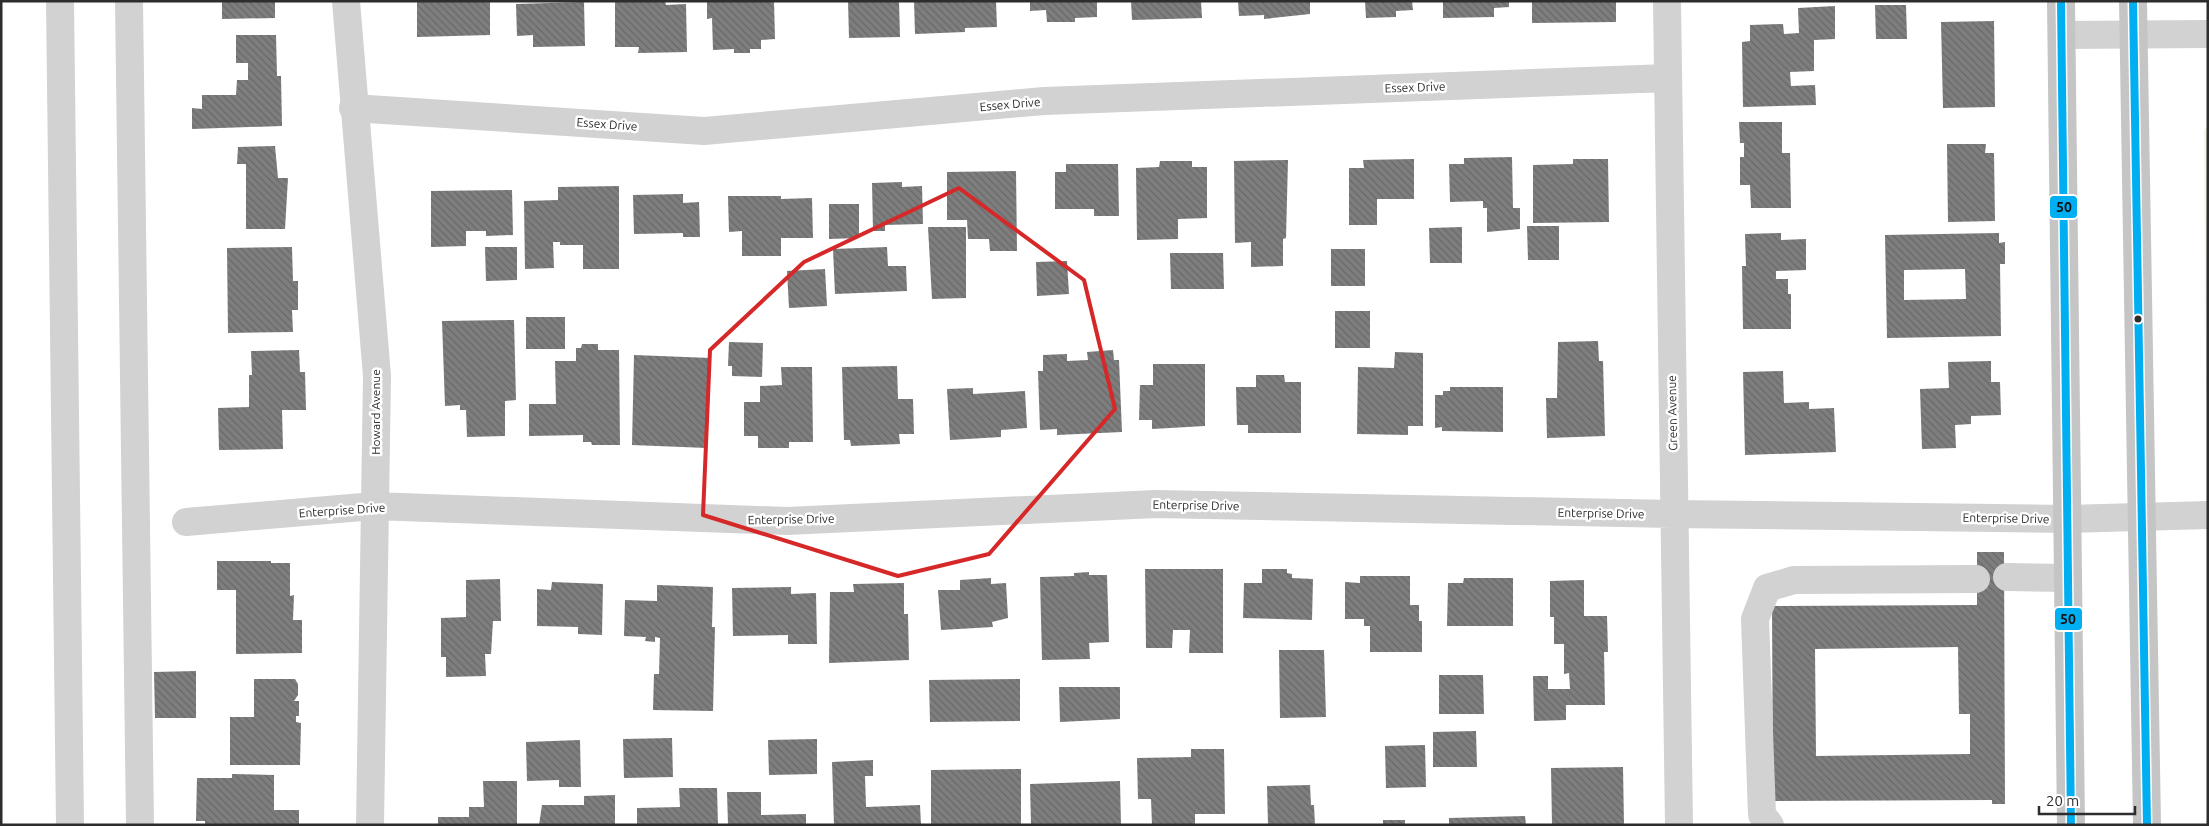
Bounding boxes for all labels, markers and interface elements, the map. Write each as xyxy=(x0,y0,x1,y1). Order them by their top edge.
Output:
street label: Essex Drive xyxy=(1384,79,1446,95)
street label: Essex Drive xyxy=(979,95,1041,113)
street label: Essex Drive xyxy=(576,115,638,133)
line badge: 50 xyxy=(2049,195,2078,219)
text: 50 xyxy=(2056,199,2072,215)
unlabelled marker xyxy=(2133,314,2143,324)
street label: Howard Avenue xyxy=(369,369,382,455)
street label: Green Avenue xyxy=(1665,375,1679,451)
street label: Enterprise Drive xyxy=(1152,498,1240,512)
street label: Enterprise Drive xyxy=(298,500,386,520)
street label: Enterprise Drive xyxy=(1557,506,1645,520)
street label: Enterprise Drive xyxy=(1962,511,2050,525)
street label: Enterprise Drive xyxy=(747,512,835,526)
line badge: 50 xyxy=(2054,607,2083,631)
text: 50 xyxy=(2060,611,2076,627)
scale bar xyxy=(2039,784,2135,816)
text: 20 m xyxy=(2046,792,2079,809)

